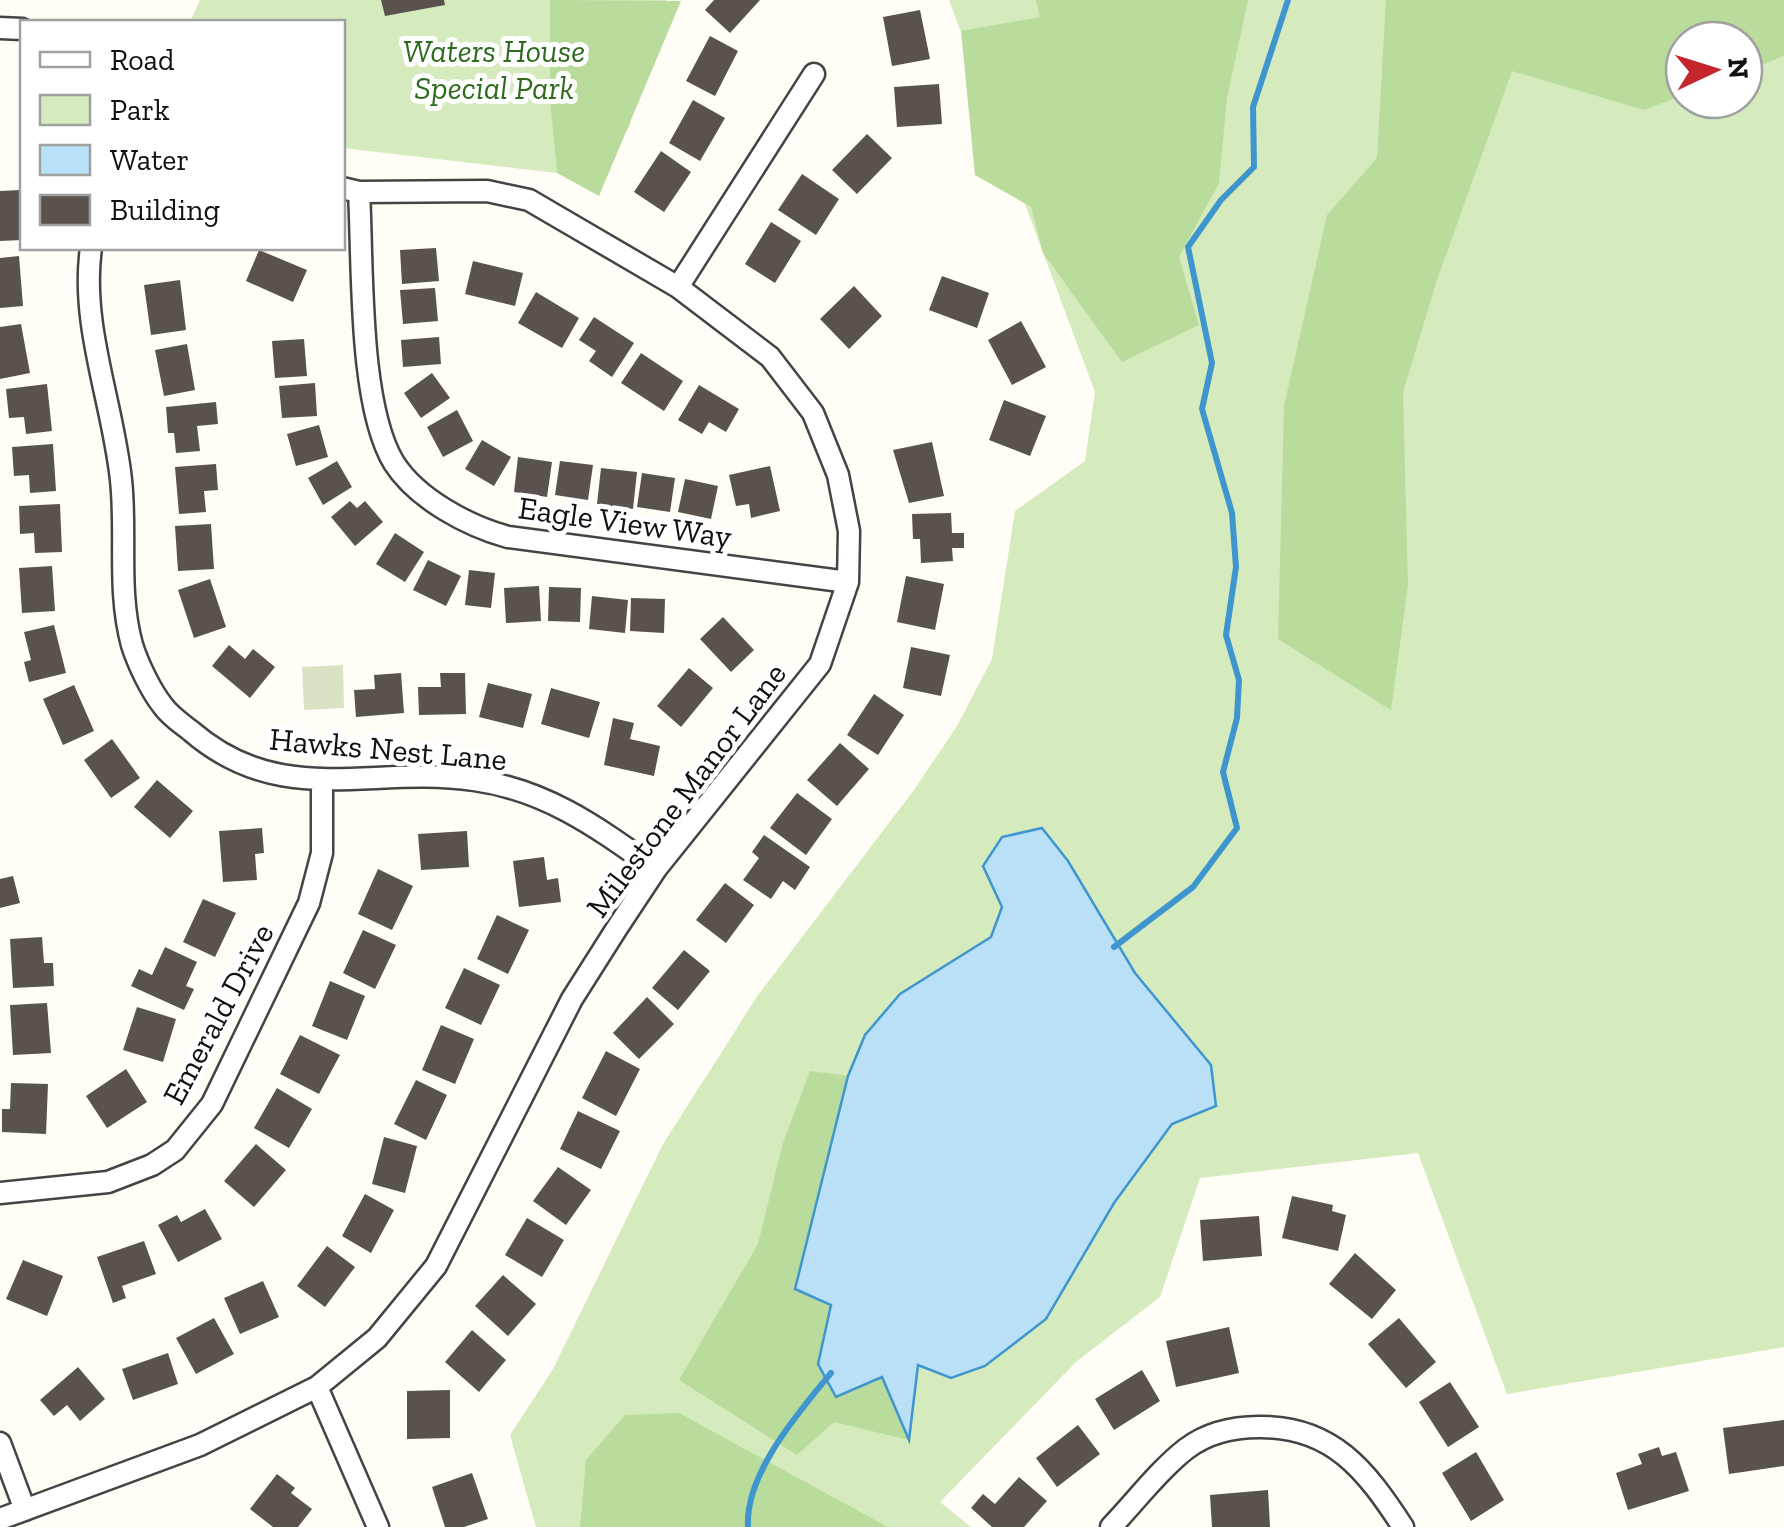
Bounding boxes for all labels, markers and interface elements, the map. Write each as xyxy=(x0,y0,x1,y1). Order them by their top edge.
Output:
legend xyxy=(20,20,345,250)
north arrow xyxy=(1664,20,1764,120)
park label: Waters House Special Park xyxy=(403,32,585,107)
text: Road xyxy=(110,42,175,78)
text: N xyxy=(1721,57,1756,80)
text: Park xyxy=(110,92,170,128)
text: Water xyxy=(110,142,189,178)
text: Building xyxy=(110,192,220,228)
street label: Eagle View Way xyxy=(516,488,735,556)
street label: Milestone Manor Lane xyxy=(578,655,794,925)
street label: Hawks Nest Lane xyxy=(268,720,508,778)
street label: Emerald Drive xyxy=(155,917,281,1111)

